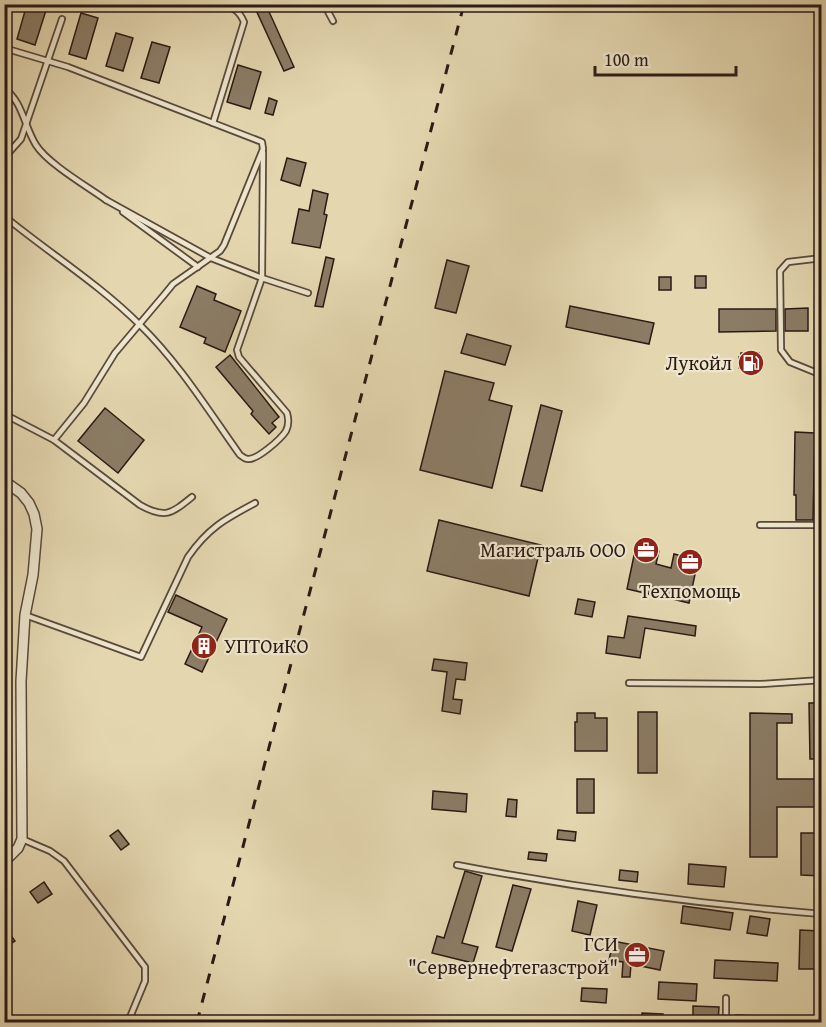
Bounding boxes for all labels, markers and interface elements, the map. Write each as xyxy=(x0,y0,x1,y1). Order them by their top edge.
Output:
scale bar xyxy=(595,39,736,77)
text: 100 m xyxy=(604,46,649,73)
place label: Лукойл xyxy=(666,348,732,377)
fuel station icon: Лукойл xyxy=(736,348,766,378)
place label: Магистраль ООО xyxy=(480,535,626,564)
office icon: Магистраль ООО xyxy=(631,535,661,565)
office icon: Техпомощь xyxy=(675,547,705,577)
place label: Техпомощь xyxy=(639,576,741,605)
building icon: УПТОиКО xyxy=(189,631,219,661)
place label: УПТОиКО xyxy=(224,631,309,660)
place label: ГСИ "Сервернефтегазстрой" xyxy=(408,929,618,981)
office icon: ГСИ "Сервернефтегазстрой" xyxy=(622,940,652,970)

